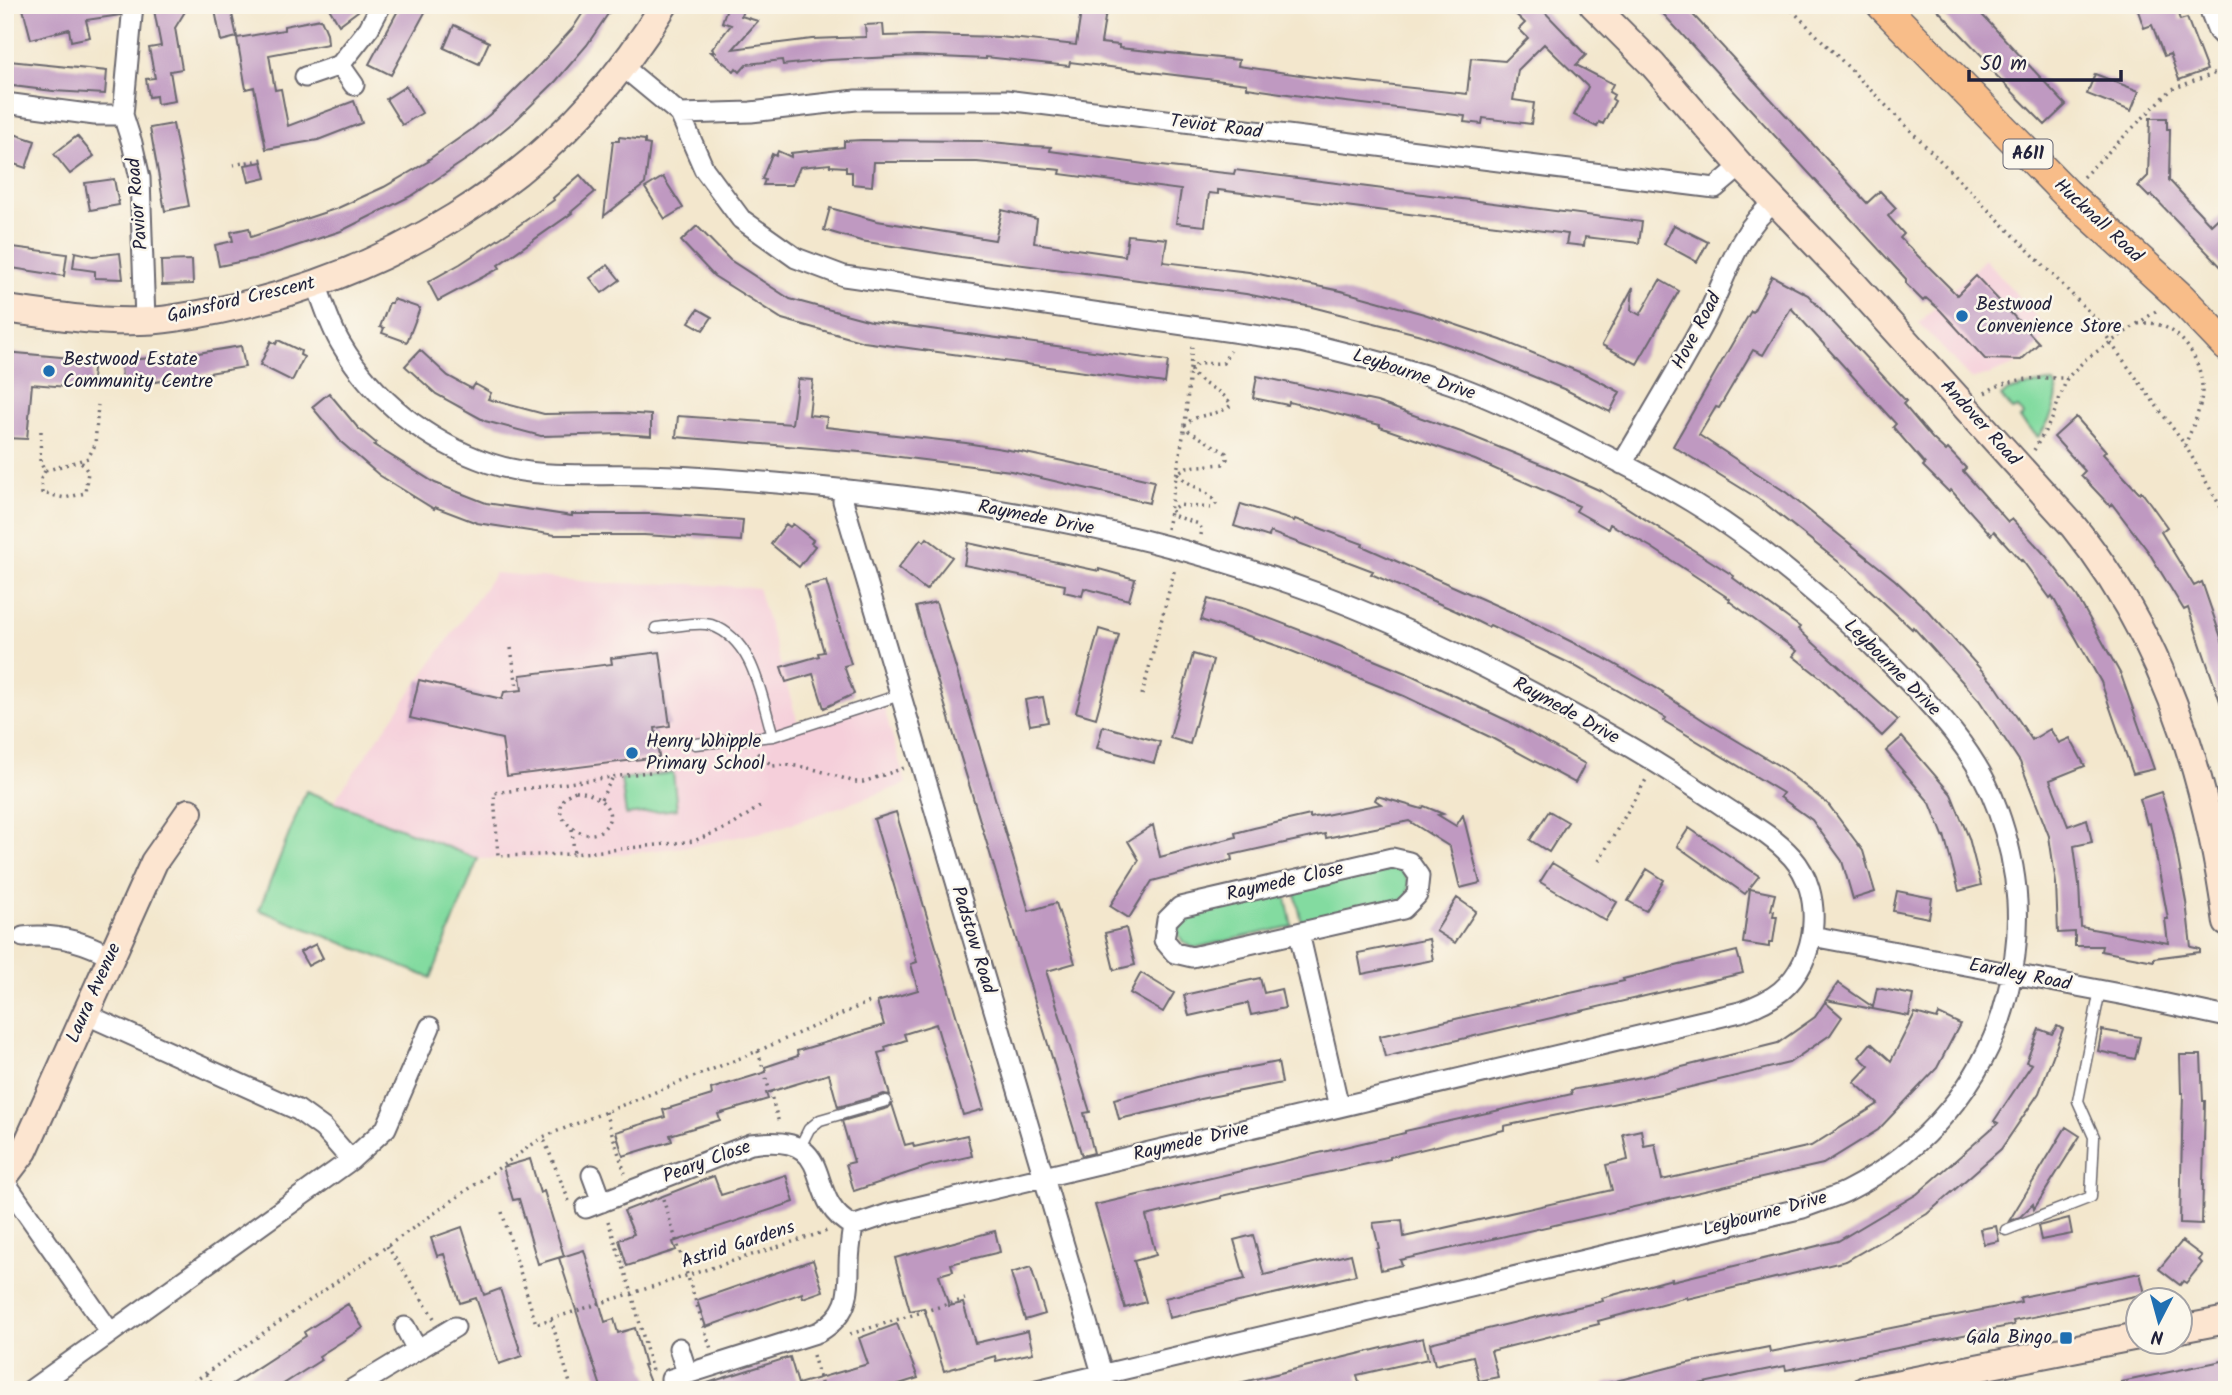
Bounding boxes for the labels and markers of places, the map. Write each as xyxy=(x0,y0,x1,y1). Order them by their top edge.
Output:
place label: Bestwood Convenience Store xyxy=(1976,290,2122,342)
marker: Bestwood Convenience Store xyxy=(1954,308,1970,324)
place label: Bestwood Estate Community Centre xyxy=(63,345,214,397)
marker: Bestwood Estate Community Centre xyxy=(41,363,57,379)
place label: Henry Whipple Primary School xyxy=(646,727,765,779)
marker: Henry Whipple Primary School xyxy=(624,745,640,761)
place label: Gala Bingo xyxy=(1966,1323,2052,1353)
marker: Gala Bingo xyxy=(2058,1330,2074,1346)

